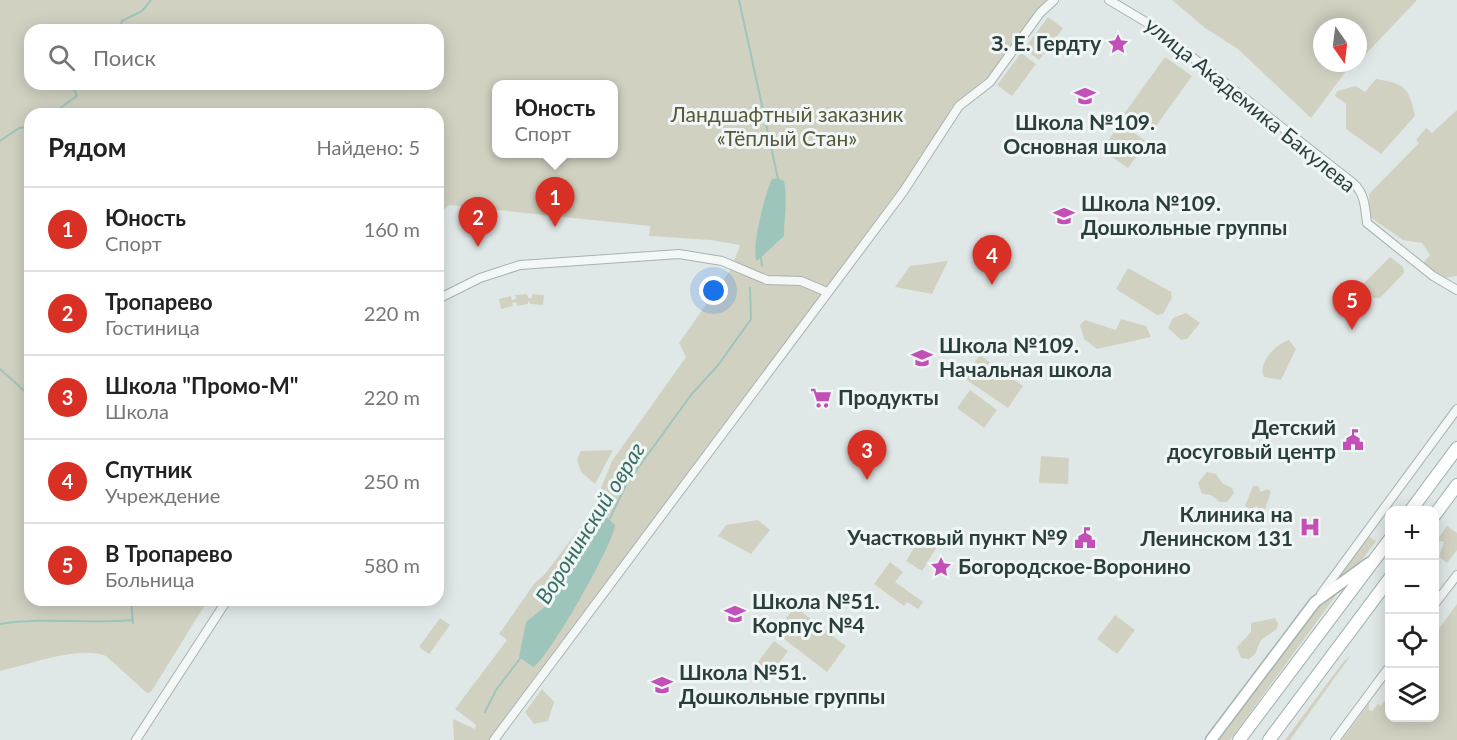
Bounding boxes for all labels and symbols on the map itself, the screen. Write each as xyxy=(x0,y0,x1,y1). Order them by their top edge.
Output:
street label: улица Академика Бакулева xyxy=(1140,11,1361,197)
north arrow xyxy=(1313,18,1367,72)
place label: З. Е. Гердту xyxy=(991,30,1102,55)
place icon: З. Е. Гердту xyxy=(1106,32,1130,56)
school or university icon: Школа №109. Основная школа xyxy=(1073,84,1097,108)
park label: Ландшафтный заказник «Тёплый Стан» xyxy=(670,101,903,150)
place label: Школа №109. Основная школа xyxy=(1003,109,1167,158)
pin: 1 xyxy=(536,178,574,227)
place label: Школа №109. Дошкольные группы xyxy=(1081,190,1287,239)
pin: 2 xyxy=(458,198,498,247)
school or university icon: Школа №109. Дошкольные группы xyxy=(1052,204,1076,228)
pin: 4 xyxy=(972,236,1012,285)
your location xyxy=(699,276,728,305)
pin: 5 xyxy=(1332,280,1372,330)
place label: Школа №109. Начальная школа xyxy=(939,332,1112,381)
school or university icon: Школа №109. Начальная школа xyxy=(910,346,934,370)
place label: Продукты xyxy=(838,384,939,409)
supermarket icon: Продукты xyxy=(809,386,833,410)
place label: Детский досуговый центр xyxy=(1167,414,1336,463)
public building icon: Детский досуговый центр xyxy=(1341,428,1365,452)
pin: 3 xyxy=(848,430,886,480)
water label: Воронинский овраг xyxy=(529,437,650,608)
place label: Клиника на Ленинском 131 xyxy=(1139,501,1293,550)
hospital icon: Клиника на Ленинском 131 xyxy=(1298,515,1322,539)
place label: Участковый пункт №9 xyxy=(846,524,1068,549)
public building icon: Участковый пункт №9 xyxy=(1073,526,1097,550)
place label: Богородское-Воронино xyxy=(958,553,1191,578)
place icon: Богородское-Воронино xyxy=(929,555,953,579)
place label: Школа №51. Корпус №4 xyxy=(752,588,880,637)
school or university icon: Школа №51. Корпус №4 xyxy=(723,602,747,626)
place label: Школа №51. Дошкольные группы xyxy=(679,659,885,708)
school or university icon: Школа №51. Дошкольные группы xyxy=(650,673,674,697)

